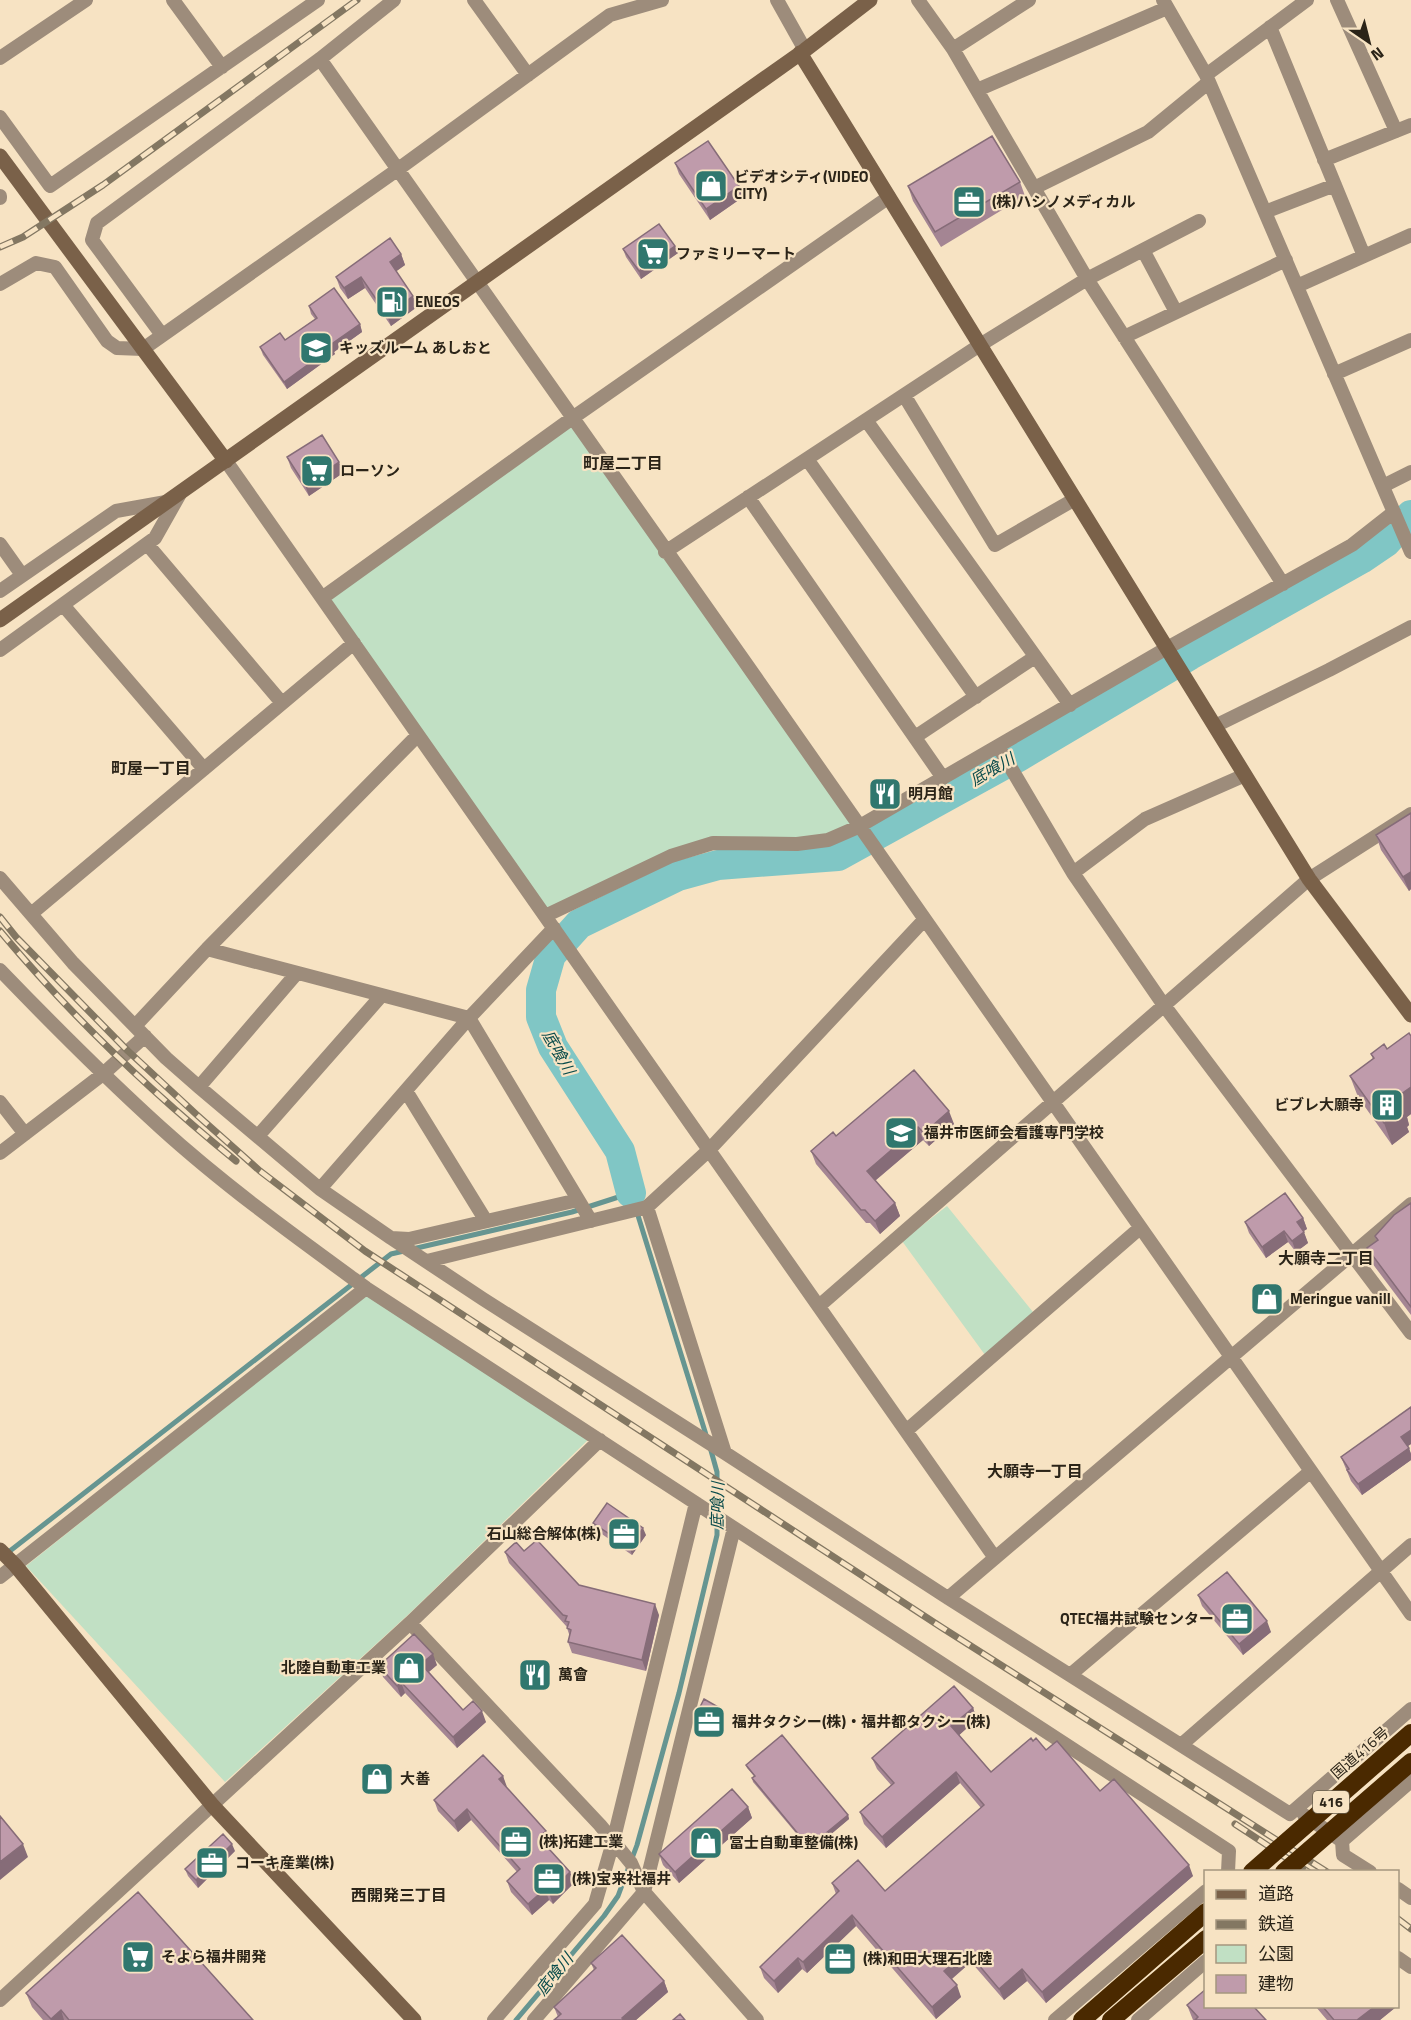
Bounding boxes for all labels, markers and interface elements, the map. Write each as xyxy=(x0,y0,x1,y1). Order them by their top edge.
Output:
north arrow xyxy=(1339,12,1399,72)
text: N xyxy=(1366,41,1389,67)
place label: ビデオシティ(VIDEO CITY) xyxy=(734,165,869,205)
shop icon: ビデオシティ(VIDEO CITY) xyxy=(693,168,729,204)
office icon: (株)ハシノメディカル xyxy=(951,184,987,220)
place label: (株)ハシノメディカル xyxy=(992,190,1135,213)
supermarket icon: ファミリーマート xyxy=(635,236,671,272)
place label: ファミリーマート xyxy=(676,242,796,265)
fuel station icon: ENEOS xyxy=(374,284,410,320)
place label: ENEOS xyxy=(415,290,460,313)
school or university icon: キッズルーム あしおと xyxy=(298,330,334,366)
place label: キッズルーム あしおと xyxy=(339,336,492,359)
district label: 町屋二丁目 xyxy=(583,451,663,475)
supermarket icon: ローソン xyxy=(299,453,335,489)
place label: ローソン xyxy=(340,459,400,482)
water label: 底喰川 xyxy=(965,746,1021,791)
district label: 町屋一丁目 xyxy=(111,756,191,780)
restaurant icon: 明月館 xyxy=(867,776,903,812)
place label: 明月館 xyxy=(908,782,953,805)
water label: 底喰川 xyxy=(537,1025,582,1081)
building icon: ビブレ大願寺 xyxy=(1369,1087,1405,1123)
place label: ビブレ大願寺 xyxy=(1274,1093,1364,1116)
school or university icon: 福井市医師会看護専門学校 xyxy=(883,1115,919,1151)
place label: 福井市医師会看護専門学校 xyxy=(923,1121,1104,1144)
district label: 大願寺二丁目 xyxy=(1278,1246,1374,1270)
shop icon: Meringue vanill xyxy=(1249,1281,1285,1317)
place label: Meringue vanill xyxy=(1290,1287,1391,1310)
district label: 大願寺一丁目 xyxy=(987,1459,1083,1483)
water label: 底喰川 xyxy=(705,1480,729,1530)
office icon: 石山総合解体(株) xyxy=(606,1516,642,1552)
place label: 石山総合解体(株) xyxy=(487,1522,601,1545)
office icon: QTEC福井試験センター xyxy=(1219,1601,1255,1637)
place label: QTEC福井試験センター xyxy=(1060,1607,1214,1630)
shop icon: 北陸自動車工業 xyxy=(391,1650,427,1686)
place label: 北陸自動車工業 xyxy=(281,1656,386,1679)
restaurant icon: 萬會 xyxy=(517,1657,553,1693)
place label: 萬會 xyxy=(558,1663,588,1686)
office icon: 福井タクシー(株)・福井都タクシー(株) xyxy=(691,1704,727,1740)
place label: 福井タクシー(株)・福井都タクシー(株) xyxy=(731,1710,991,1733)
street label: 国道416号 xyxy=(1326,1721,1394,1784)
shop icon: 大善 xyxy=(359,1761,395,1797)
place label: 大善 xyxy=(400,1767,430,1790)
road number: 416 xyxy=(1313,1791,1349,1813)
office icon: (株)拓建工業 xyxy=(498,1824,534,1860)
shop icon: 冨士自動車整備(株) xyxy=(688,1825,724,1861)
place label: (株)拓建工業 xyxy=(539,1830,623,1853)
place label: 冨士自動車整備(株) xyxy=(729,1831,859,1854)
office icon: コーキ産業(株) xyxy=(194,1845,230,1881)
place label: コーキ産業(株) xyxy=(235,1851,335,1874)
office icon: (株)宝来社福井 xyxy=(531,1861,567,1897)
place label: (株)宝来社福井 xyxy=(572,1867,671,1890)
legend xyxy=(1204,1870,1399,2008)
text: 道路 xyxy=(1258,1880,1294,1907)
district label: 西開発三丁目 xyxy=(351,1883,447,1907)
text: 鉄道 xyxy=(1258,1910,1294,1937)
supermarket icon: そよら福井開発 xyxy=(120,1939,156,1975)
text: 公園 xyxy=(1258,1940,1294,1967)
office icon: (株)和田大理石北陸 xyxy=(822,1941,858,1977)
place label: そよら福井開発 xyxy=(161,1945,267,1968)
water label: 底喰川 xyxy=(530,1946,580,2000)
place label: (株)和田大理石北陸 xyxy=(863,1947,992,1970)
text: 建物 xyxy=(1258,1970,1294,1997)

